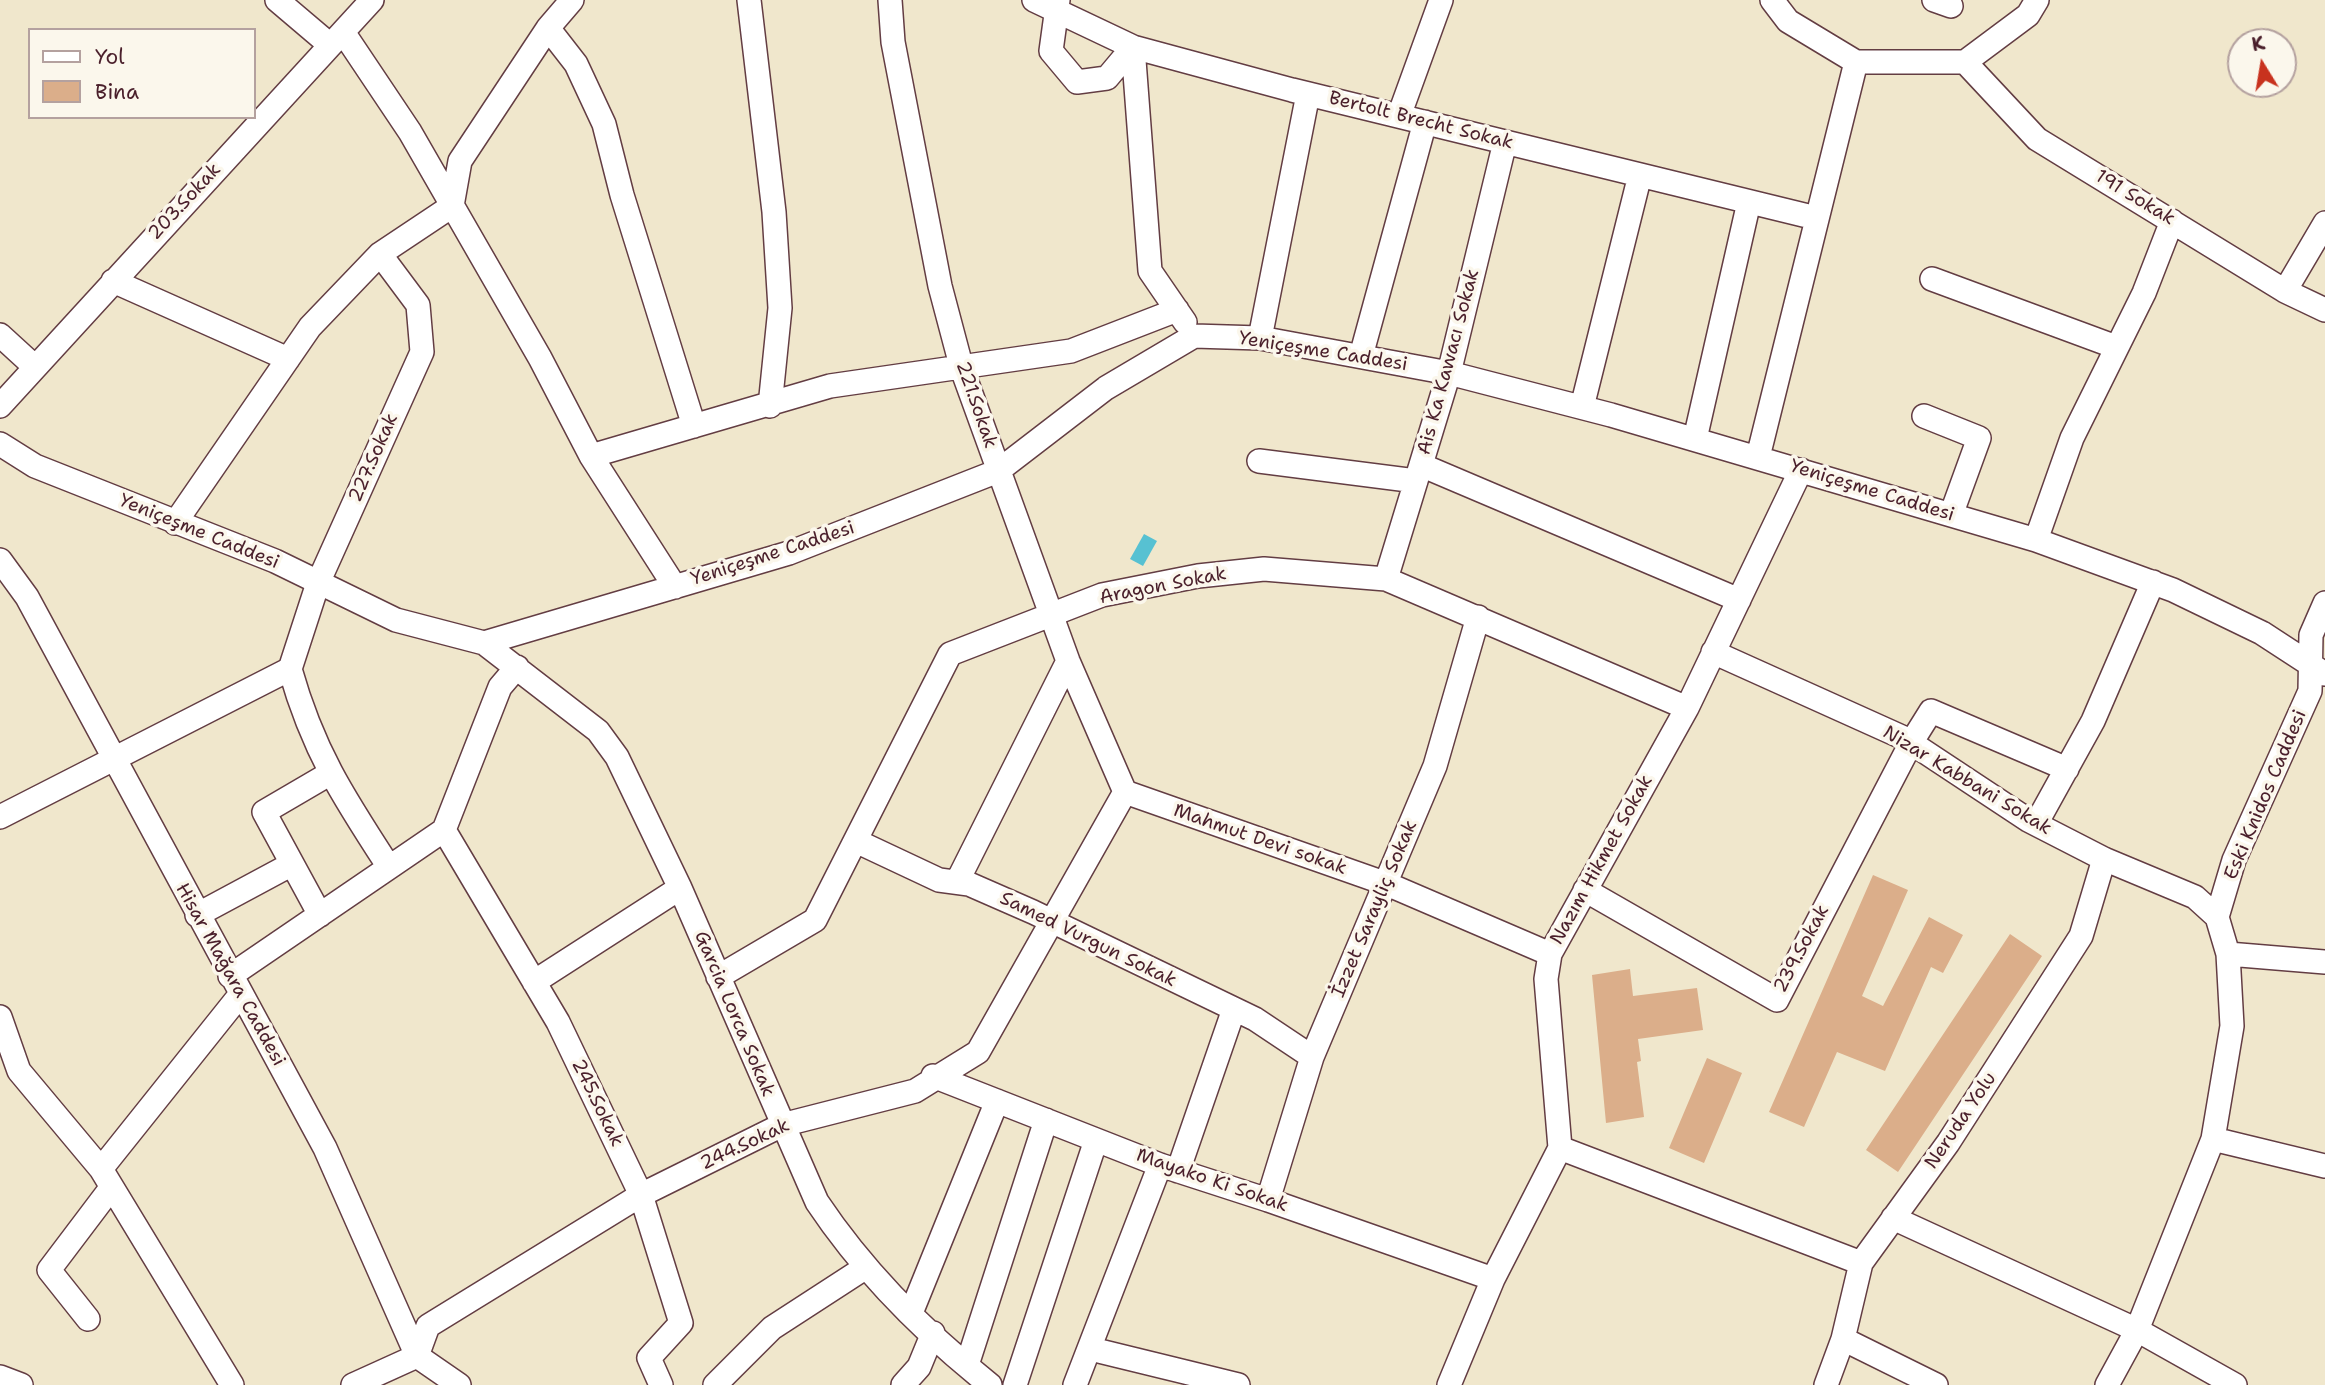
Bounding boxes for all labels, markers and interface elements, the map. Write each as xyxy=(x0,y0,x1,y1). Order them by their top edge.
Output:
legend xyxy=(28,28,256,119)
north arrow xyxy=(2227,28,2297,98)
text: K xyxy=(2250,30,2267,57)
text: Yol xyxy=(95,43,125,71)
text: Bina xyxy=(95,78,139,106)
street label: Bertolt Brecht Sokak xyxy=(1326,87,1516,155)
street label: 203.Sokak xyxy=(144,159,226,245)
street label: 191 Sokak xyxy=(2091,165,2179,231)
street label: Ais Ka Kawacı Sokak xyxy=(1413,267,1485,457)
street label: Yeniçeşme Caddesi xyxy=(1237,327,1409,377)
street label: 221.Sokak xyxy=(950,358,1002,452)
street label: 227.Sokak xyxy=(344,410,404,506)
street label: Yeniçeşme Caddesi xyxy=(1787,455,1957,527)
street label: Yeniçeşme Caddesi xyxy=(116,489,282,575)
street label: Yeniçeşme Caddesi xyxy=(688,517,858,591)
street label: Aragon Sokak xyxy=(1098,563,1228,609)
street label: Eski Knidos Caddesi xyxy=(2220,707,2312,883)
street label: Nizar Kabbani Sokak xyxy=(1878,722,2056,840)
street label: Nazım Hikmet Sokak xyxy=(1546,771,1658,949)
street label: Mahmut Devi sokak xyxy=(1170,800,1350,880)
street label: İzzet Sarayliç Sokak xyxy=(1327,817,1423,1001)
street label: Hisar Mağara Caddesi xyxy=(170,880,290,1070)
street label: Samed Vurgun Sokak xyxy=(996,887,1180,993)
street label: 239.Sokak xyxy=(1769,901,1835,997)
street label: Garcia Lorca Sokak xyxy=(689,928,779,1100)
street label: 245.Sokak xyxy=(566,1055,628,1151)
street label: Neruda Yolu xyxy=(1920,1068,2002,1174)
street label: 244.Sokak xyxy=(697,1114,793,1176)
street label: Mayako Ki Sokak xyxy=(1133,1144,1291,1218)

